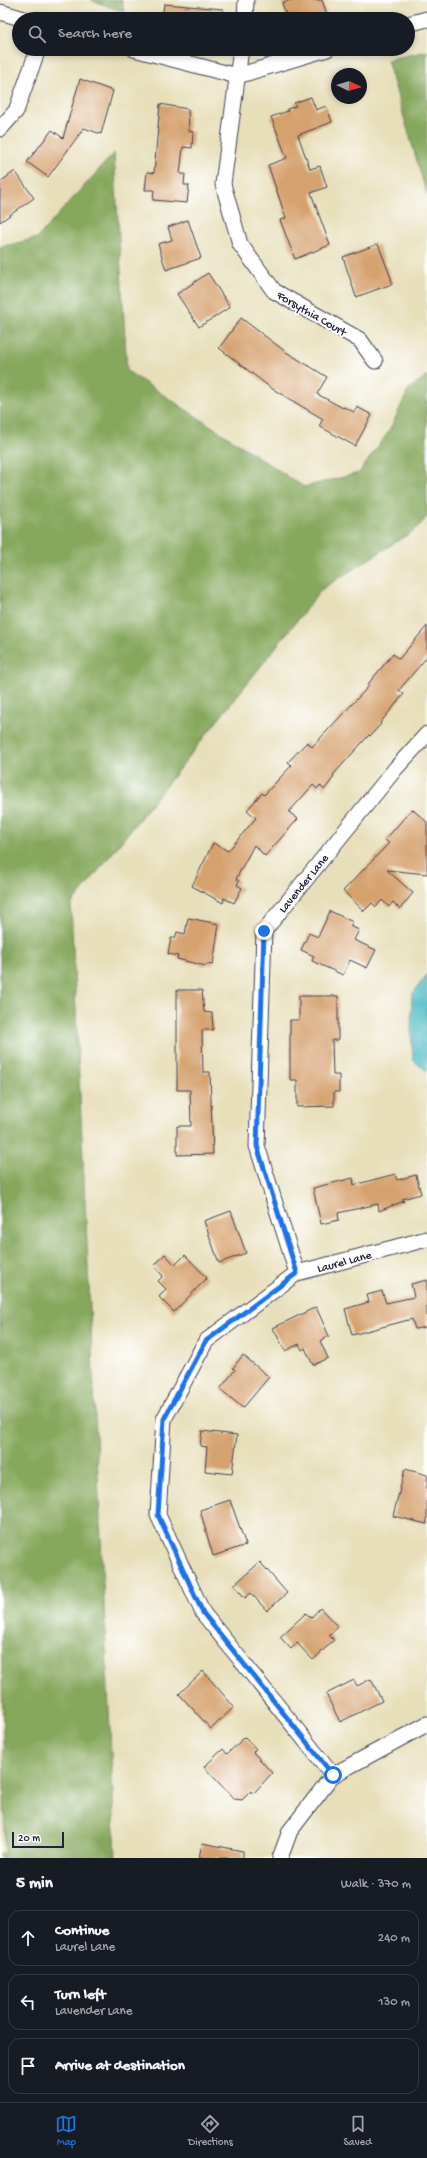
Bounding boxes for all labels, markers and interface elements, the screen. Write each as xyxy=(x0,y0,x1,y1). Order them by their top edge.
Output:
search box xyxy=(12,12,415,56)
icon: search xyxy=(26,23,48,45)
text: Search here xyxy=(58,25,132,43)
north arrow xyxy=(331,68,367,104)
street label: Forsythia Court xyxy=(273,289,349,341)
street label: Lavender Lane xyxy=(277,851,333,916)
route end xyxy=(255,922,273,940)
street label: Laurel Lane xyxy=(316,1249,374,1277)
route start xyxy=(324,1766,342,1784)
scale bar xyxy=(12,1830,64,1849)
text: 20 m xyxy=(18,1833,40,1845)
text: 5 min xyxy=(16,1874,53,1894)
text: Walk · 370 m xyxy=(341,1877,411,1892)
text: Continue xyxy=(55,1922,109,1940)
icon: ahead xyxy=(17,1927,39,1949)
text: 240 m xyxy=(378,1931,410,1946)
text: Laurel Lane xyxy=(55,1940,115,1955)
text: Turn left xyxy=(55,1986,106,2004)
icon: left xyxy=(17,1991,39,2013)
text: 130 m xyxy=(378,1995,410,2010)
text: Lavender Lane xyxy=(55,2004,132,2019)
icon: arrive xyxy=(17,2055,39,2077)
text: Arrive at destination xyxy=(55,2057,185,2075)
tab: Map xyxy=(55,2113,77,2149)
tab: Directions xyxy=(188,2113,233,2149)
tab: Saved xyxy=(343,2113,372,2149)

